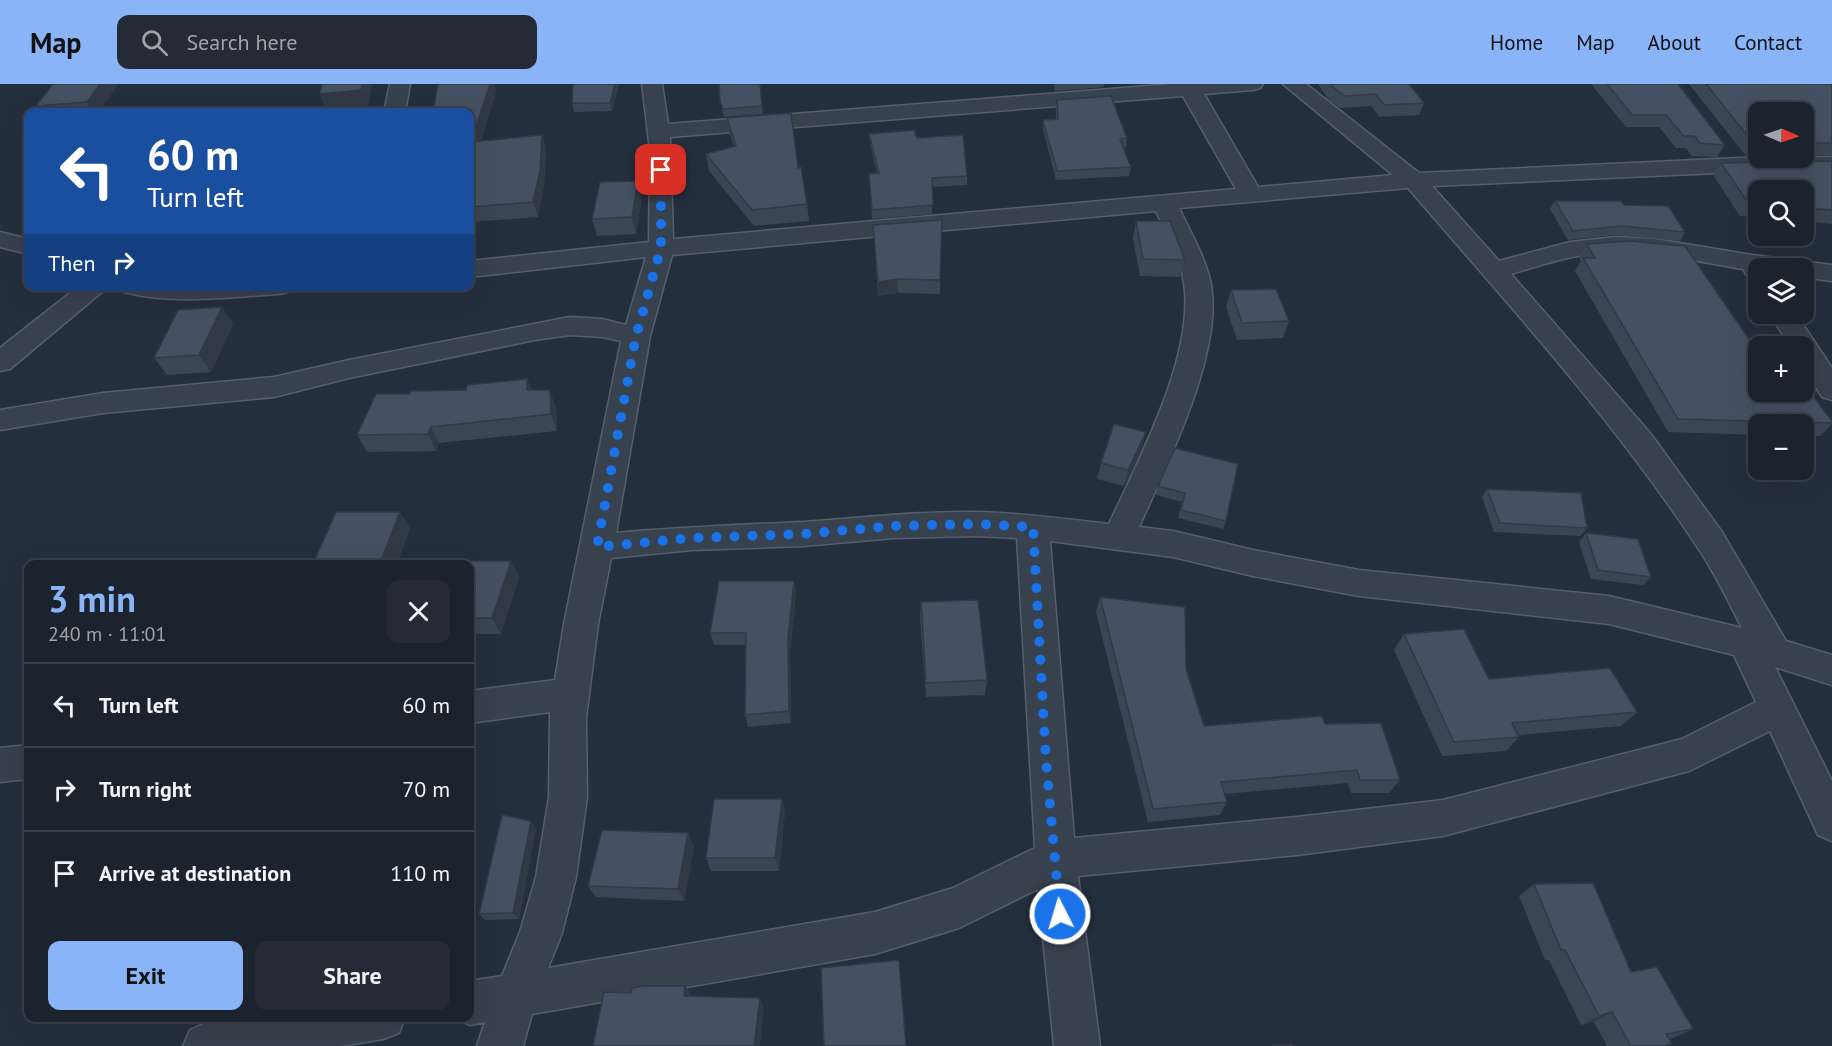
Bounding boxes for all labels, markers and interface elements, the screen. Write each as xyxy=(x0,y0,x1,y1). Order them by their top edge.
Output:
search box xyxy=(117,15,537,69)
text: Map xyxy=(30,24,81,61)
icon: search xyxy=(138,26,171,59)
text: Search here xyxy=(186,28,297,56)
text: Home xyxy=(1490,29,1543,56)
text: Map xyxy=(1576,29,1615,56)
text: About xyxy=(1648,29,1701,56)
text: Contact xyxy=(1734,29,1802,56)
north arrow xyxy=(1748,102,1814,168)
map controls xyxy=(1748,102,1814,480)
text: 60 m xyxy=(147,127,239,182)
icon: left xyxy=(48,132,126,210)
pin xyxy=(635,144,686,195)
icon: arrive xyxy=(644,153,677,186)
text: Turn left xyxy=(147,180,244,214)
button: search xyxy=(1748,180,1814,246)
icon: right xyxy=(107,246,140,279)
text: Then xyxy=(48,249,95,277)
button: layers xyxy=(1748,258,1814,324)
button: + xyxy=(1748,336,1814,402)
button: − xyxy=(1748,414,1814,480)
text: 3 min xyxy=(48,575,136,622)
button: close xyxy=(387,580,450,643)
text: 240 m · 11:01 xyxy=(48,621,166,647)
icon: left xyxy=(48,689,81,722)
text: Turn left xyxy=(99,691,179,719)
text: 60 m xyxy=(402,691,450,719)
icon: right xyxy=(48,773,81,806)
text: Turn right xyxy=(99,775,191,803)
text: 70 m xyxy=(402,775,450,803)
icon: arrive xyxy=(48,857,81,890)
text: Arrive at destination xyxy=(99,859,291,887)
text: 110 m xyxy=(390,859,450,887)
position arrow xyxy=(1028,882,1092,946)
button: Exit xyxy=(48,941,243,1010)
button: Share xyxy=(255,941,450,1010)

